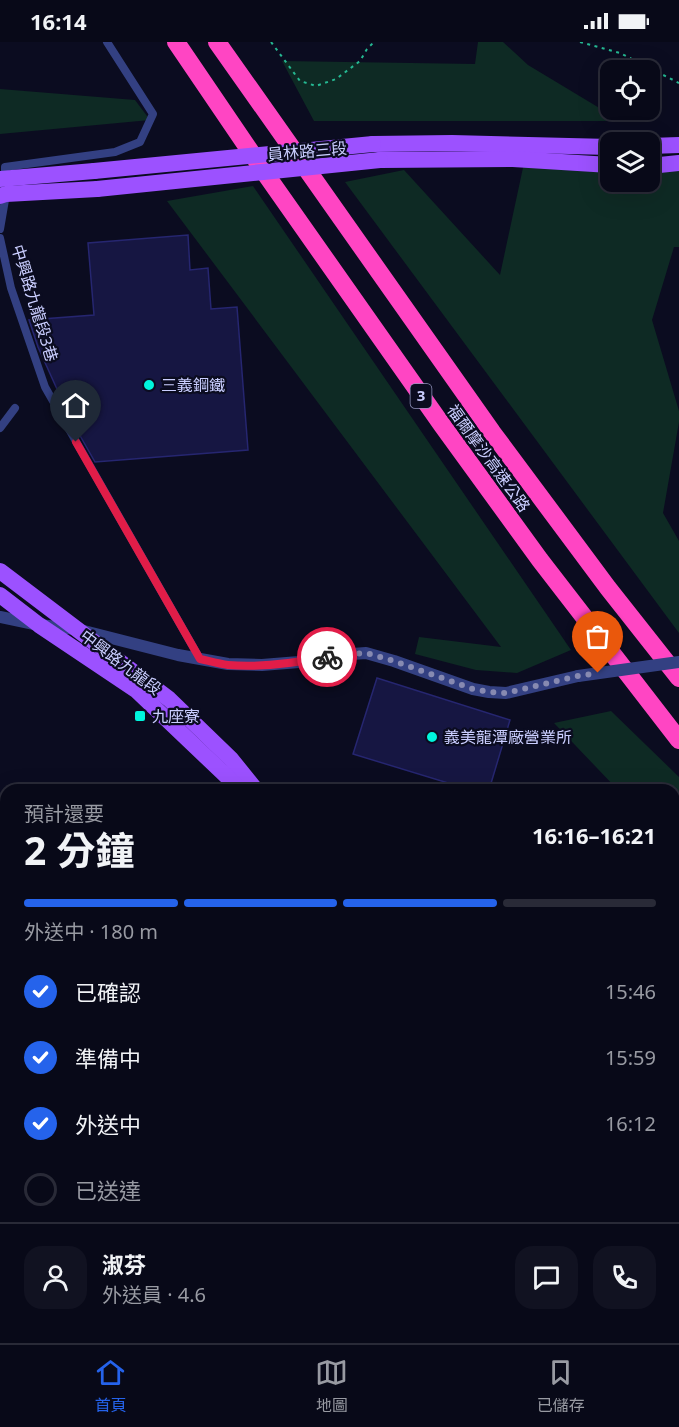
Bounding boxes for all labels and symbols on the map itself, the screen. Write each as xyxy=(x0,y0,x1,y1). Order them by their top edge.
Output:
street label: 員林路三段 xyxy=(266,137,348,165)
street label: 中興路九龍段3巷 xyxy=(7,242,63,364)
place label: 三義鋼鐵 xyxy=(161,374,225,396)
marker: 三義鋼鐵 xyxy=(142,378,156,392)
pin xyxy=(50,380,101,442)
road number: 3 xyxy=(410,384,432,408)
street label: 福爾摩沙高速公路 xyxy=(442,400,536,516)
pin xyxy=(572,611,623,673)
street label: 中興路九龍段 xyxy=(76,624,166,700)
courier xyxy=(297,627,357,687)
place label: 九座寮 xyxy=(152,705,200,727)
marker: 九座寮 xyxy=(133,709,147,723)
place label: 義美龍潭廠營業所 xyxy=(444,726,572,748)
marker: 義美龍潭廠營業所 xyxy=(425,730,439,744)

